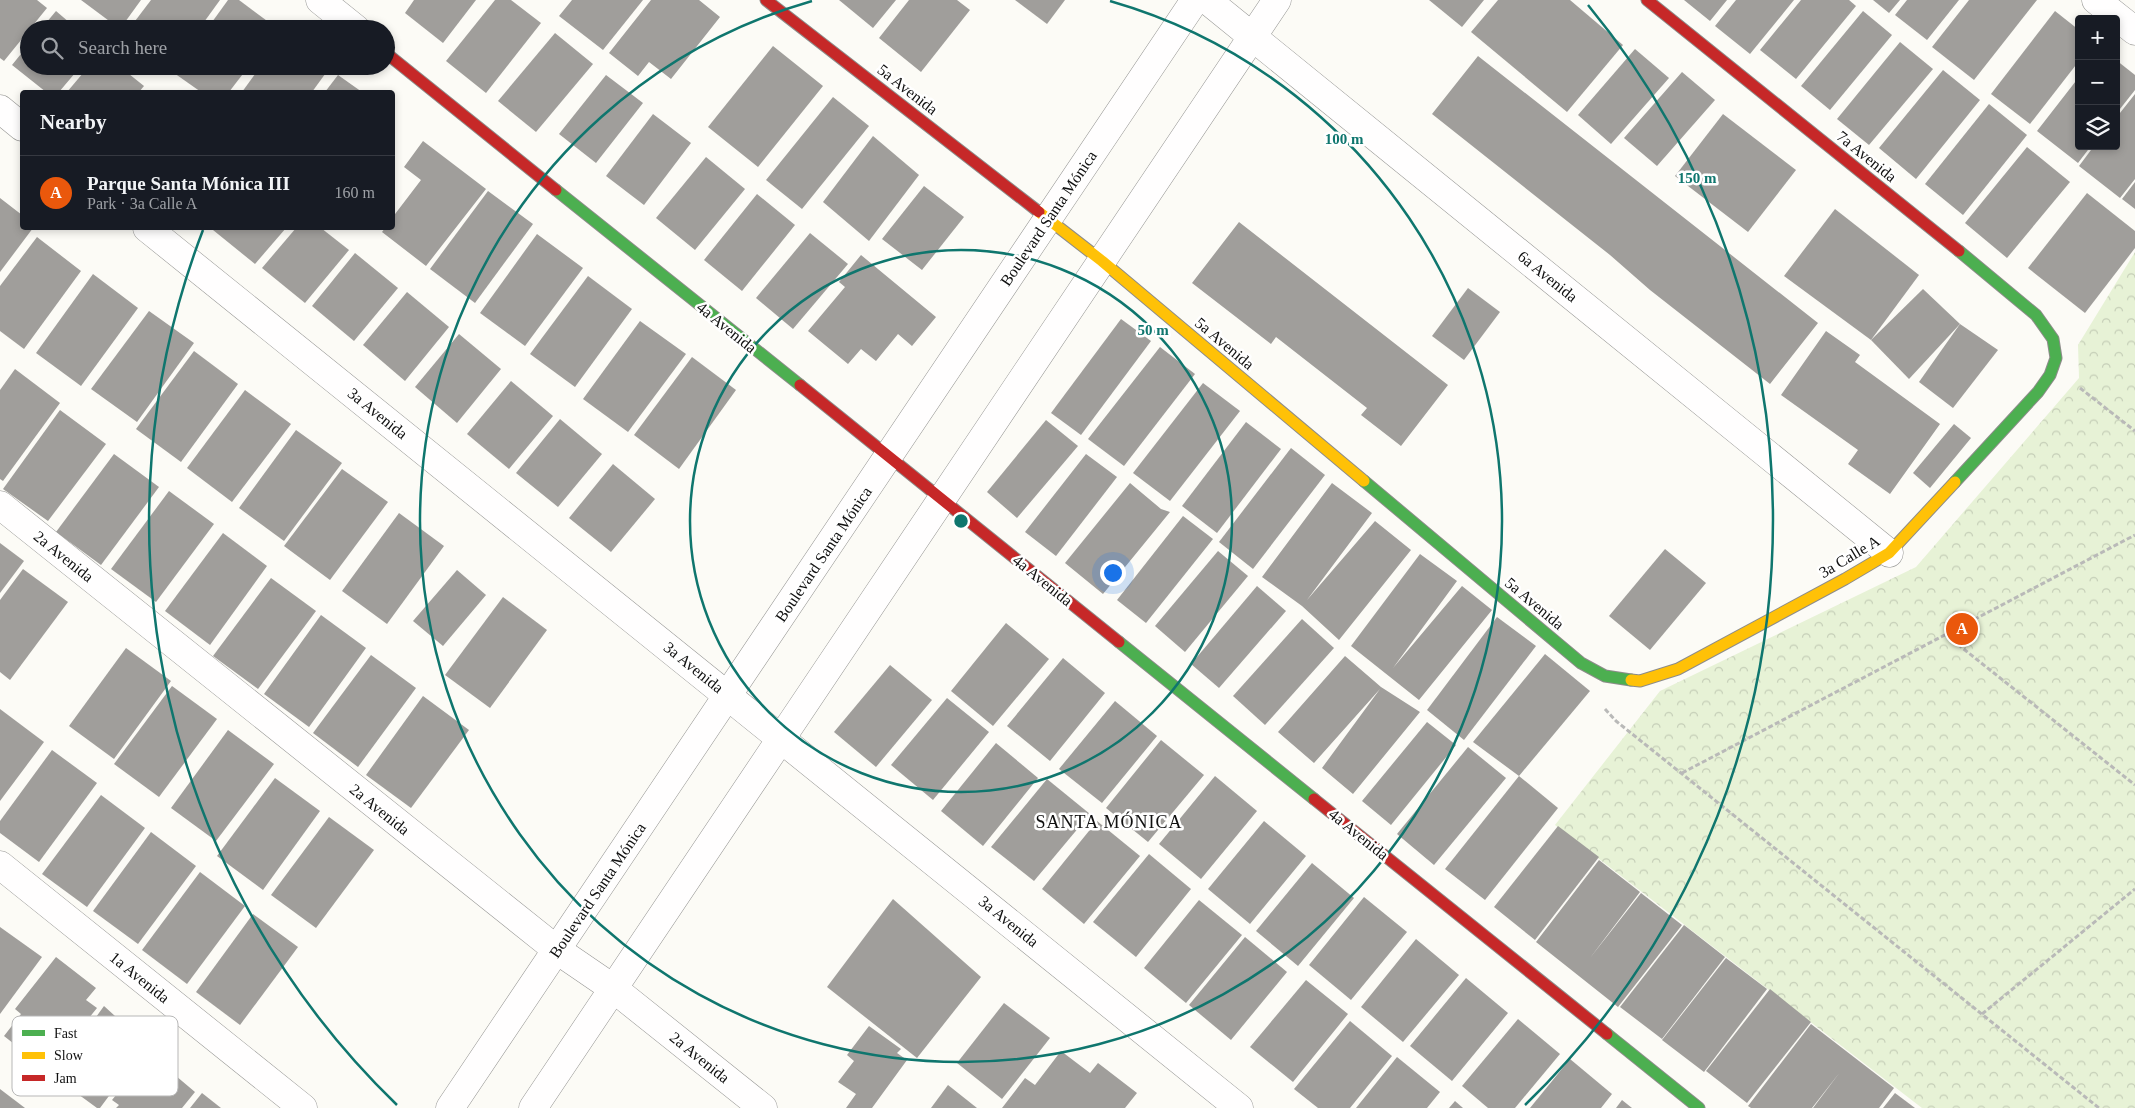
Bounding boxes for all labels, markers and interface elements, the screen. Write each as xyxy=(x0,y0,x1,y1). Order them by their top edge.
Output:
map controls xyxy=(2075,15,2120,150)
button: + xyxy=(2075,15,2120,60)
search box xyxy=(20,20,395,75)
icon: search xyxy=(38,34,66,62)
text: Search here xyxy=(78,37,167,58)
button: − xyxy=(2075,60,2120,105)
street label: 5a Avenida xyxy=(874,61,941,118)
button: layers xyxy=(2075,105,2120,150)
text: Nearby xyxy=(40,110,107,134)
street label: 7a Avenida xyxy=(1834,127,1900,185)
text: 100 m xyxy=(1325,131,1364,147)
street label: Boulevard Santa Mónica xyxy=(997,148,1100,289)
text: 150 m xyxy=(1678,170,1717,186)
text: Parque Santa Mónica III xyxy=(87,173,290,194)
text: A xyxy=(50,184,62,201)
text: 160 m xyxy=(335,184,375,201)
text: Park · 3a Calle A xyxy=(87,195,197,212)
street label: 6a Avenida xyxy=(1515,247,1581,305)
street label: 4a Avenida xyxy=(694,298,760,356)
street label: 5a Avenida xyxy=(1192,314,1257,373)
text: 50 m xyxy=(1137,322,1169,338)
street label: 3a Avenida xyxy=(345,384,411,442)
street label: Boulevard Santa Mónica xyxy=(772,484,875,625)
centre of rings xyxy=(952,512,970,530)
street label: 2a Avenida xyxy=(31,527,97,585)
street label: 3a Calle A xyxy=(1816,532,1883,581)
street label: 4a Avenida xyxy=(1010,551,1076,609)
your location xyxy=(1100,560,1126,586)
street label: 5a Avenida xyxy=(1502,574,1567,633)
pin: A xyxy=(1946,610,1978,648)
street label: 3a Avenida xyxy=(661,638,727,696)
street label: 2a Avenida xyxy=(347,780,413,838)
street label: 4a Avenida xyxy=(1326,805,1392,863)
district label: SANTA MÓNICA xyxy=(1035,811,1183,832)
street label: Boulevard Santa Mónica xyxy=(546,820,649,961)
street label: 3a Avenida xyxy=(976,892,1042,950)
street label: 1a Avenida xyxy=(107,948,173,1006)
legend xyxy=(12,1016,178,1096)
text: Fast xyxy=(54,1026,77,1041)
street label: 2a Avenida xyxy=(667,1028,733,1086)
text: Slow xyxy=(54,1048,84,1063)
text: Jam xyxy=(54,1071,77,1086)

